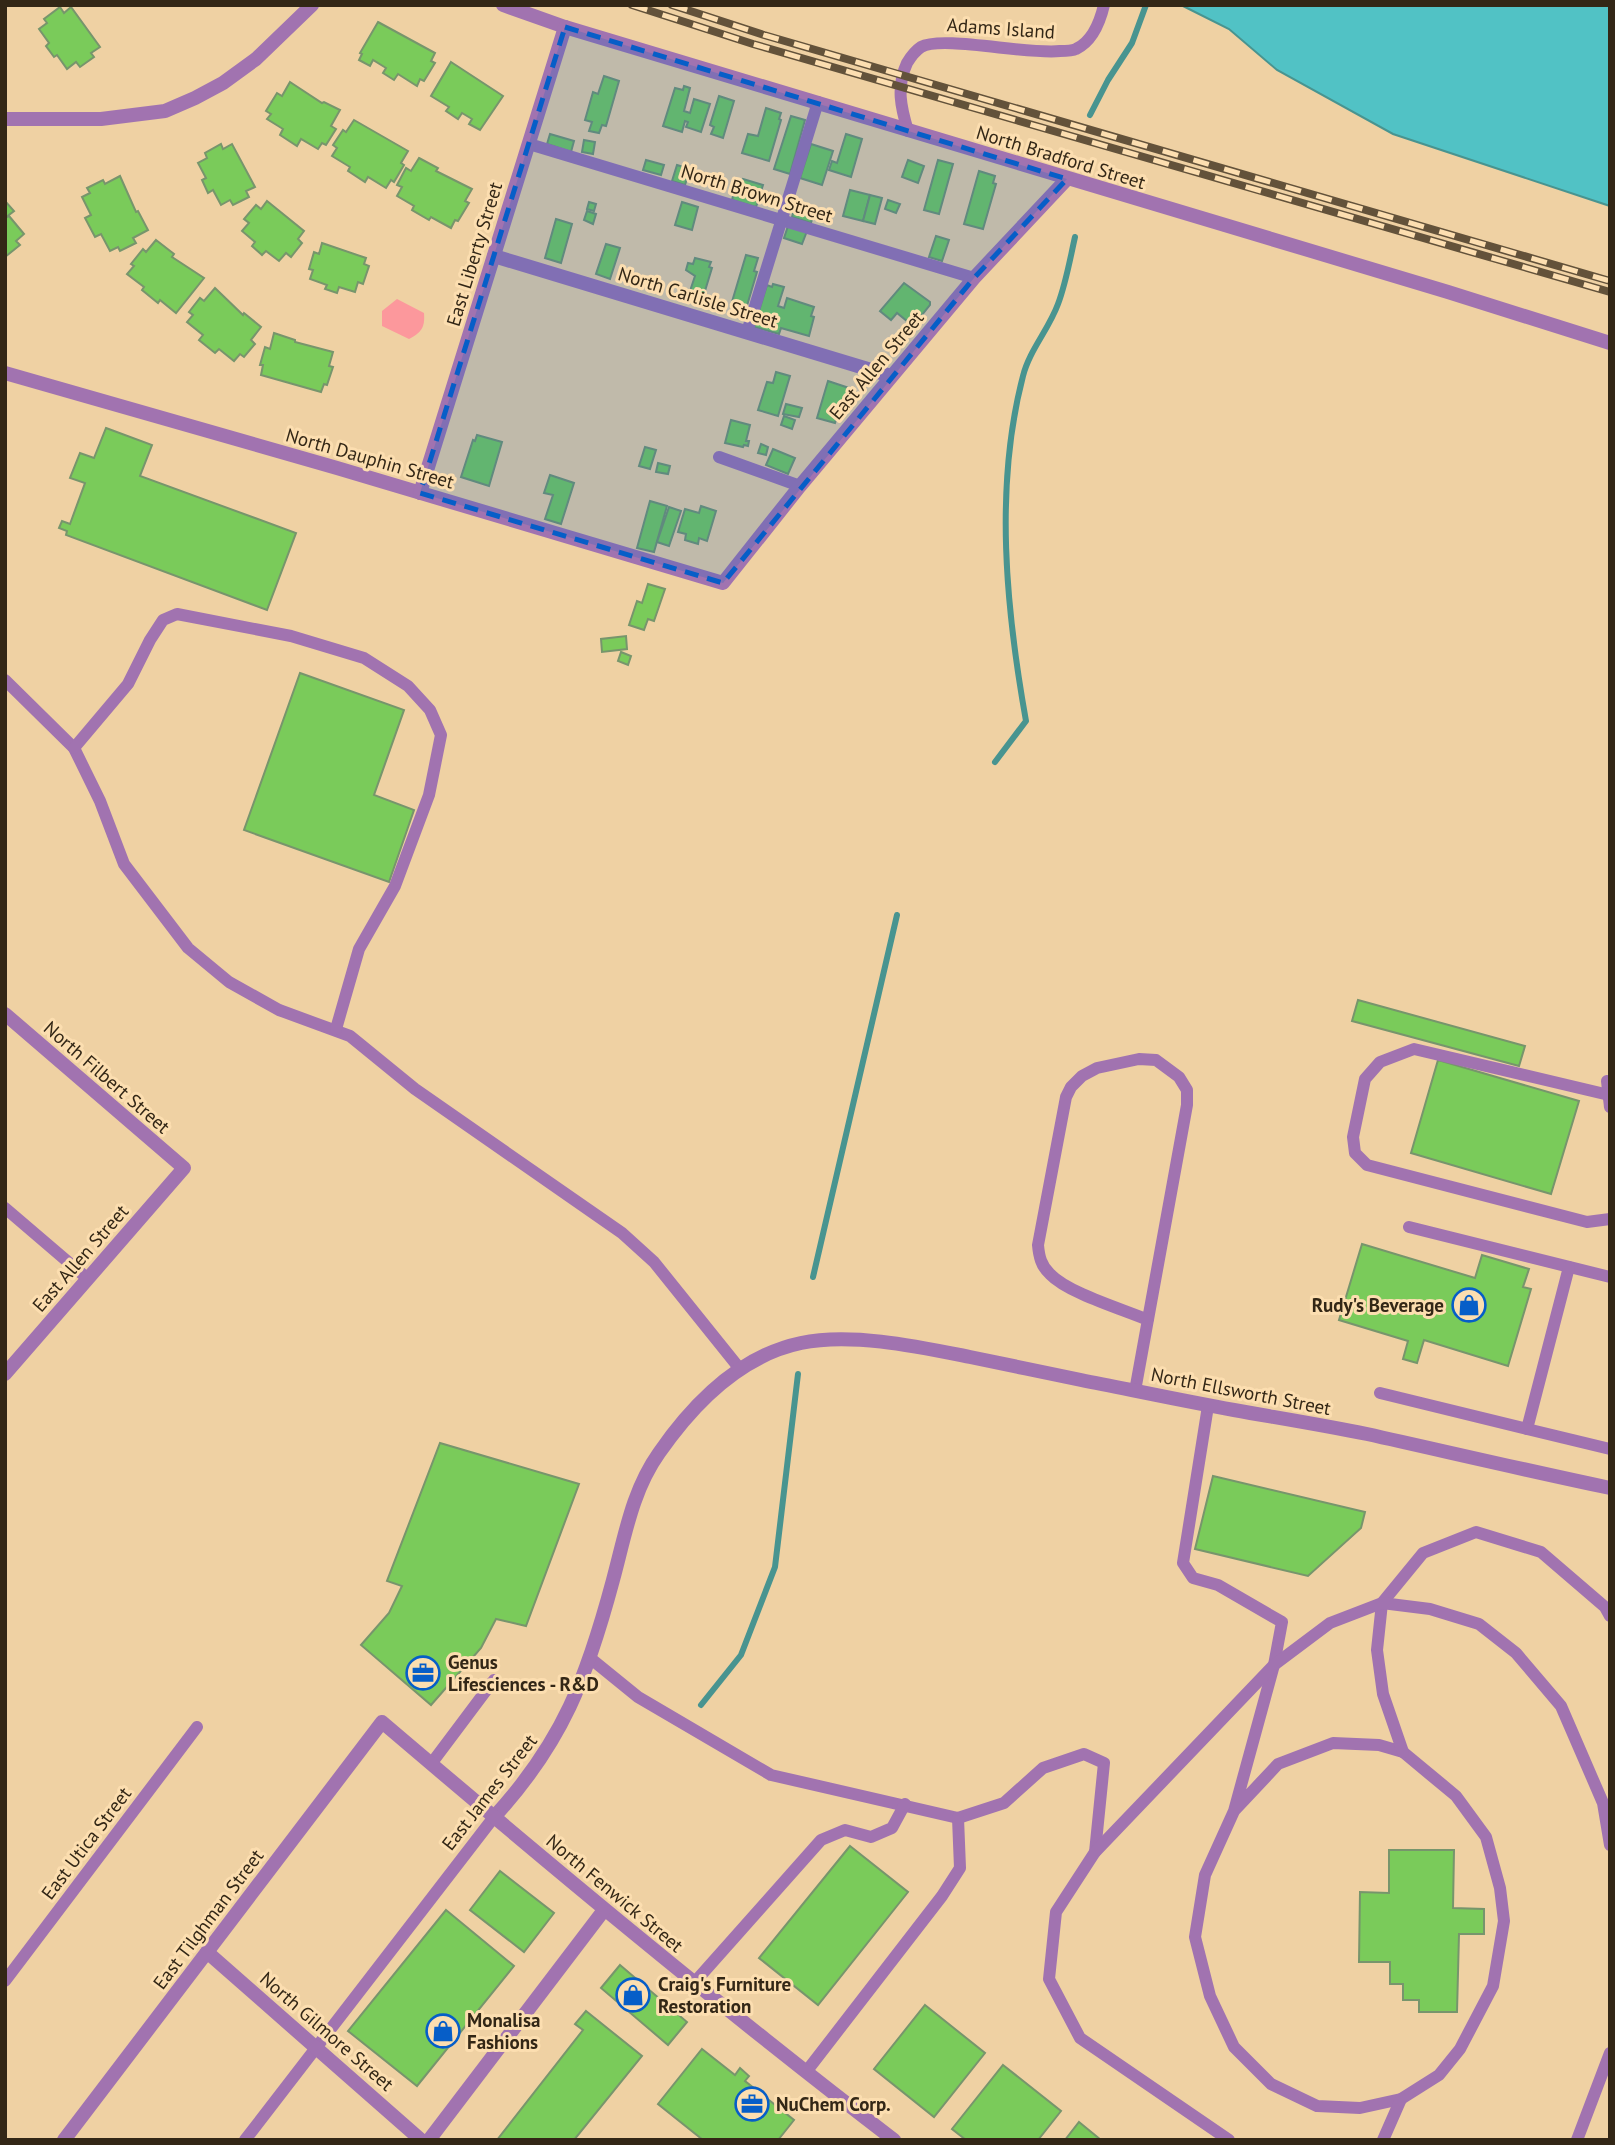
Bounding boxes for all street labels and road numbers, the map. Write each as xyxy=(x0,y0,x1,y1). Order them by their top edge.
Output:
street label: Adams Island xyxy=(946,12,1056,44)
street label: North Bradford Street xyxy=(974,120,1149,194)
street label: North Brown Street xyxy=(678,159,836,228)
street label: East Liberty Street xyxy=(441,179,507,329)
street label: North Carlisle Street xyxy=(615,261,781,333)
street label: East Allen Street xyxy=(824,305,929,424)
street label: North Dauphin Street xyxy=(283,423,457,494)
street label: North Filbert Street xyxy=(39,1016,175,1139)
street label: East Allen Street xyxy=(27,1199,133,1317)
street label: North Ellsworth Street xyxy=(1149,1362,1333,1420)
street label: East James Street xyxy=(436,1729,542,1855)
street label: East Utica Street xyxy=(36,1782,136,1904)
street label: North Fenwick Street xyxy=(542,1829,689,1958)
street label: East Tilghman Street xyxy=(148,1844,269,1994)
street label: North Gilmore Street xyxy=(255,1966,399,2096)

